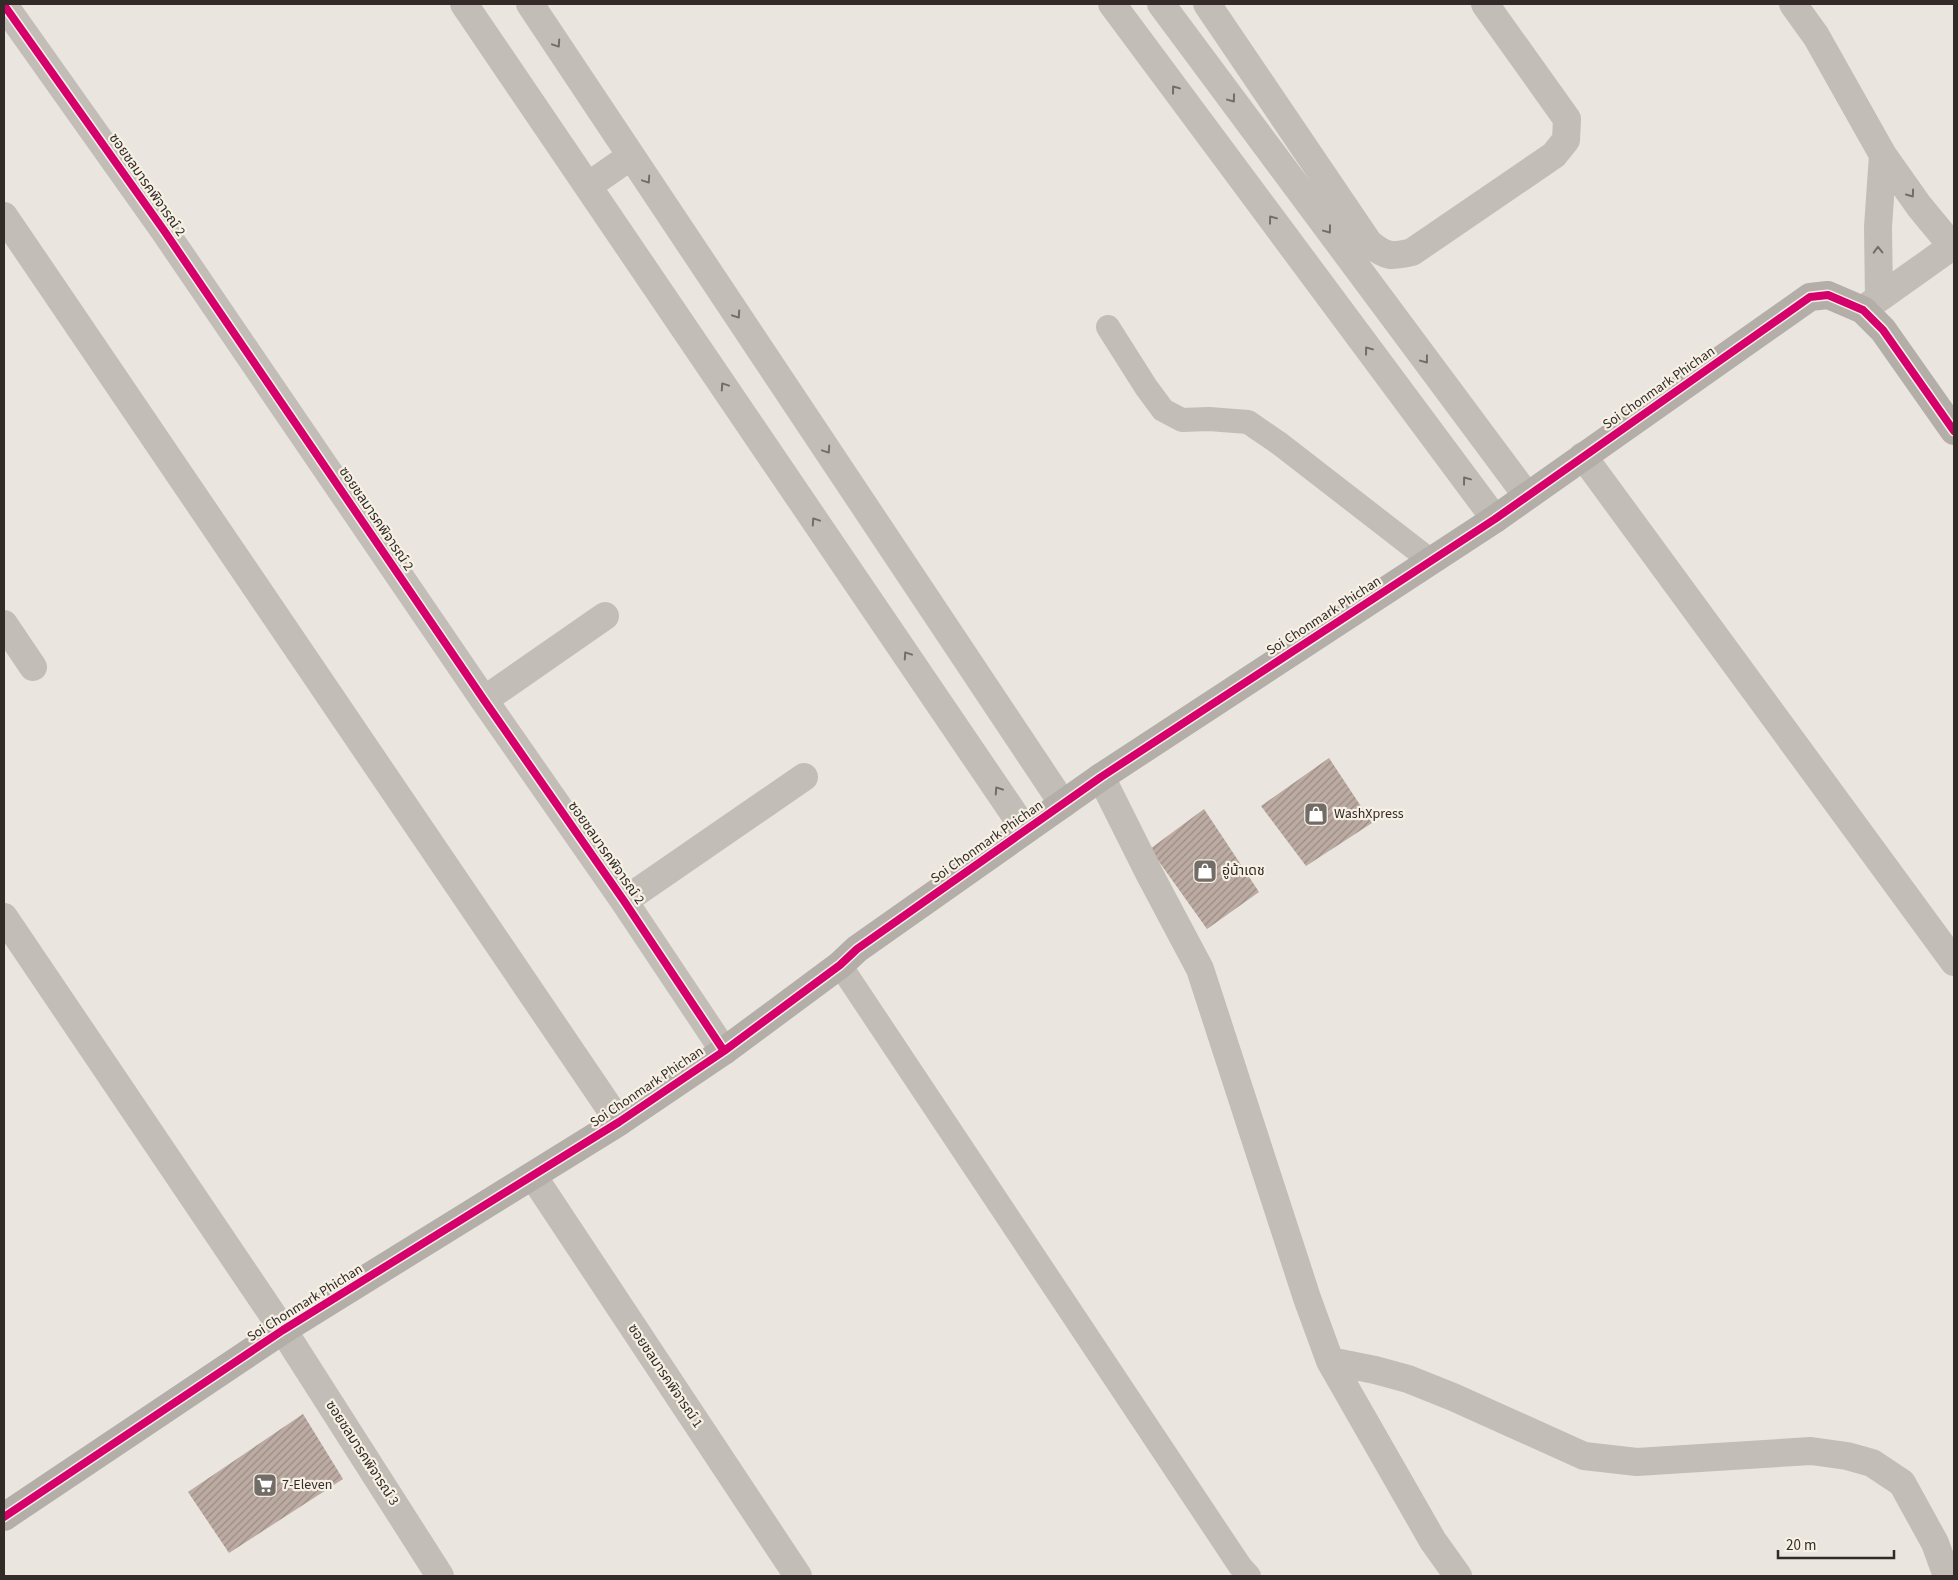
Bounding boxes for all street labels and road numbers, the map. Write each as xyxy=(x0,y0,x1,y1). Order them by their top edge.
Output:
street label: ซอยชลมารคพิจารณ์ 2 xyxy=(104,129,190,241)
street label: Soi Chonmark Phichan xyxy=(1599,342,1719,434)
street label: ซอยชลมารคพิจารณ์ 2 xyxy=(334,463,418,575)
street label: Soi Chonmark Phichan xyxy=(1263,571,1385,661)
street label: Soi Chonmark Phichan xyxy=(927,796,1047,888)
street label: ซอยชลมารคพิจารณ์ 2 xyxy=(563,797,649,909)
street label: Soi Chonmark Phichan xyxy=(586,1041,708,1133)
street label: Soi Chonmark Phichan xyxy=(243,1259,367,1347)
street label: ซอยชลมารคพิจารณ์ 1 xyxy=(623,1320,707,1432)
street label: ซอยชลมารคพิจารณ์ 3 xyxy=(320,1397,404,1510)

